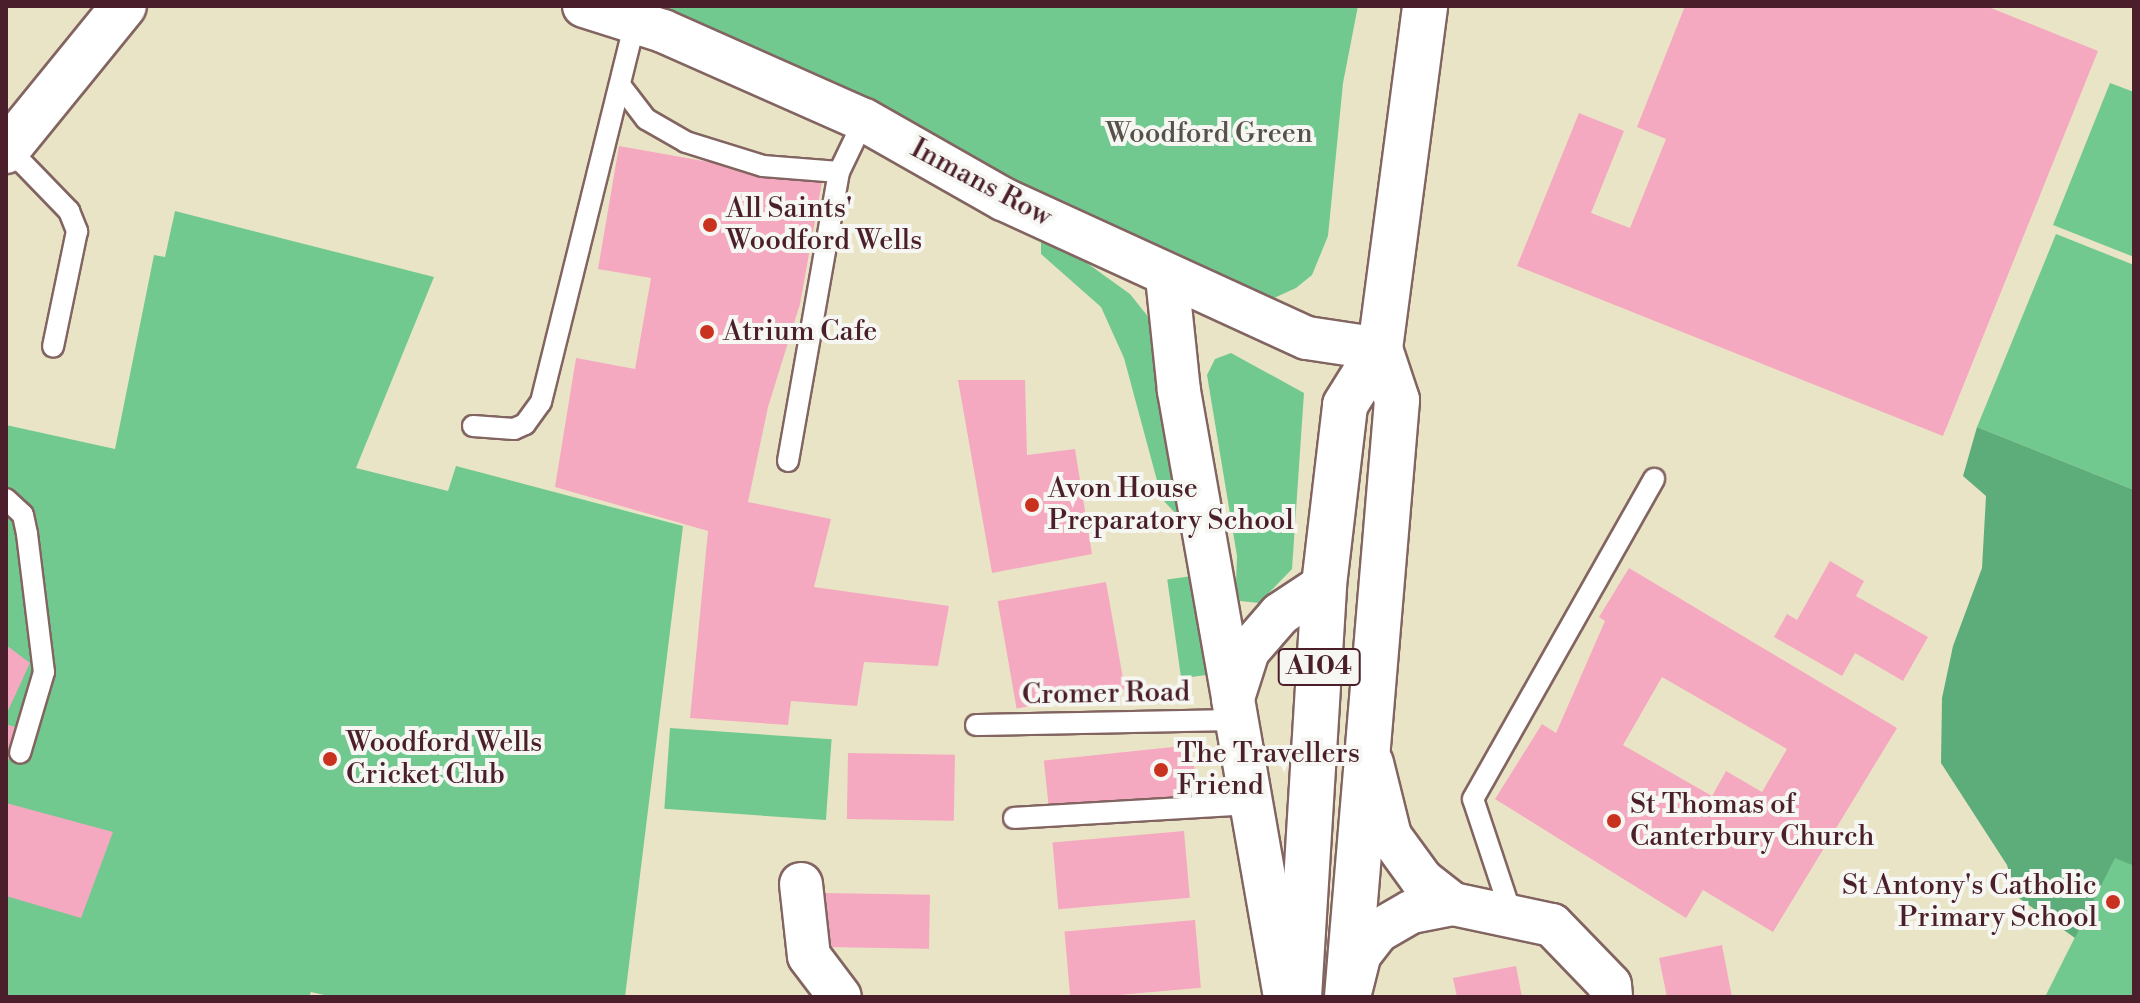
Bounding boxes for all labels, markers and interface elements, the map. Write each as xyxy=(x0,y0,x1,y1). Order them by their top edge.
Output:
park label: Woodford Green xyxy=(1105,117,1313,151)
street label: Inmans Row xyxy=(905,132,1057,234)
place label: All Saints' Woodford Wells xyxy=(726,192,922,258)
marker: All Saints' Woodford Wells xyxy=(701,216,719,234)
place label: Atrium Cafe xyxy=(723,315,877,349)
marker: Atrium Cafe xyxy=(698,323,716,341)
place label: Avon House Preparatory School xyxy=(1048,472,1294,538)
marker: Avon House Preparatory School xyxy=(1023,496,1041,514)
road number: A104 xyxy=(1277,645,1361,689)
street label: Cromer Road xyxy=(1022,676,1190,712)
place label: Woodford Wells Cricket Club xyxy=(346,726,542,792)
place label: The Travellers Friend xyxy=(1177,737,1360,803)
marker: Woodford Wells Cricket Club xyxy=(321,750,339,768)
marker: The Travellers Friend xyxy=(1152,761,1170,779)
place label: St Thomas of Canterbury Church xyxy=(1630,788,1874,854)
marker: St Thomas of Canterbury Church xyxy=(1605,812,1623,830)
place label: St Antony's Catholic Primary School xyxy=(1842,869,2097,935)
marker: St Antony's Catholic Primary School xyxy=(2104,893,2122,911)

